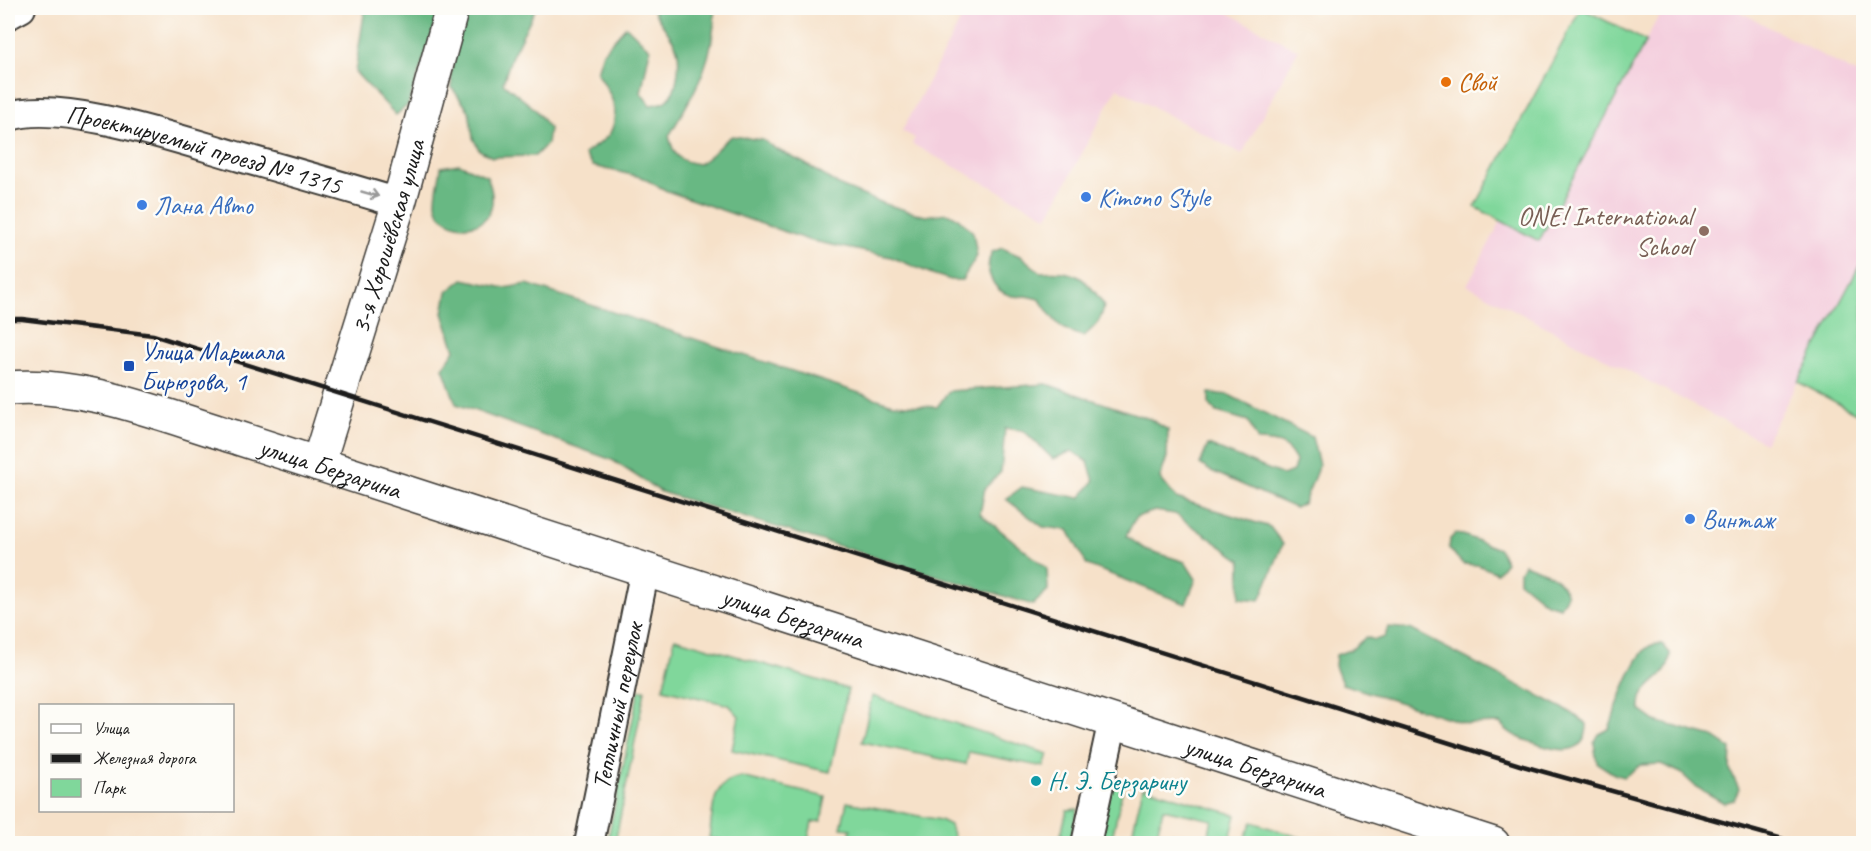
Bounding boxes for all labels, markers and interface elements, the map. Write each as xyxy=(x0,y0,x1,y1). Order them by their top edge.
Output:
place label: Свой xyxy=(1458,66,1499,99)
marker: Свой xyxy=(1439,75,1453,89)
street label: Проектируемый проезд № 1315 xyxy=(64,98,346,202)
street label: 3-я Хорошёвская улица xyxy=(344,135,433,338)
place label: Kimono Style xyxy=(1098,181,1212,214)
place label: Лана Авто xyxy=(154,189,255,222)
one-way arrow xyxy=(360,189,379,200)
marker: Kimono Style xyxy=(1079,190,1093,204)
marker: Лана Авто xyxy=(135,198,149,212)
place label: ONE! International School xyxy=(1518,200,1697,263)
marker: ONE! International School xyxy=(1697,224,1711,238)
place label: Улица Маршала Бирюзова, 1 xyxy=(141,335,285,398)
marker: Улица Маршала Бирюзова, 1 xyxy=(122,359,136,373)
street label: улица Берзарина xyxy=(254,429,407,507)
place label: Винтаж xyxy=(1702,503,1777,536)
marker: Винтаж xyxy=(1683,512,1697,526)
street label: улица Берзарина xyxy=(716,579,869,657)
street label: Тепличный переулок xyxy=(585,617,651,792)
legend xyxy=(39,704,234,812)
text: Улица xyxy=(93,717,130,739)
street label: улица Берзарина xyxy=(1178,729,1331,806)
text: Железная дорога xyxy=(93,747,197,770)
place label: Н. Э. Берзарину xyxy=(1048,765,1188,798)
marker: Н. Э. Берзарину xyxy=(1029,774,1043,788)
text: Парк xyxy=(93,777,127,799)

